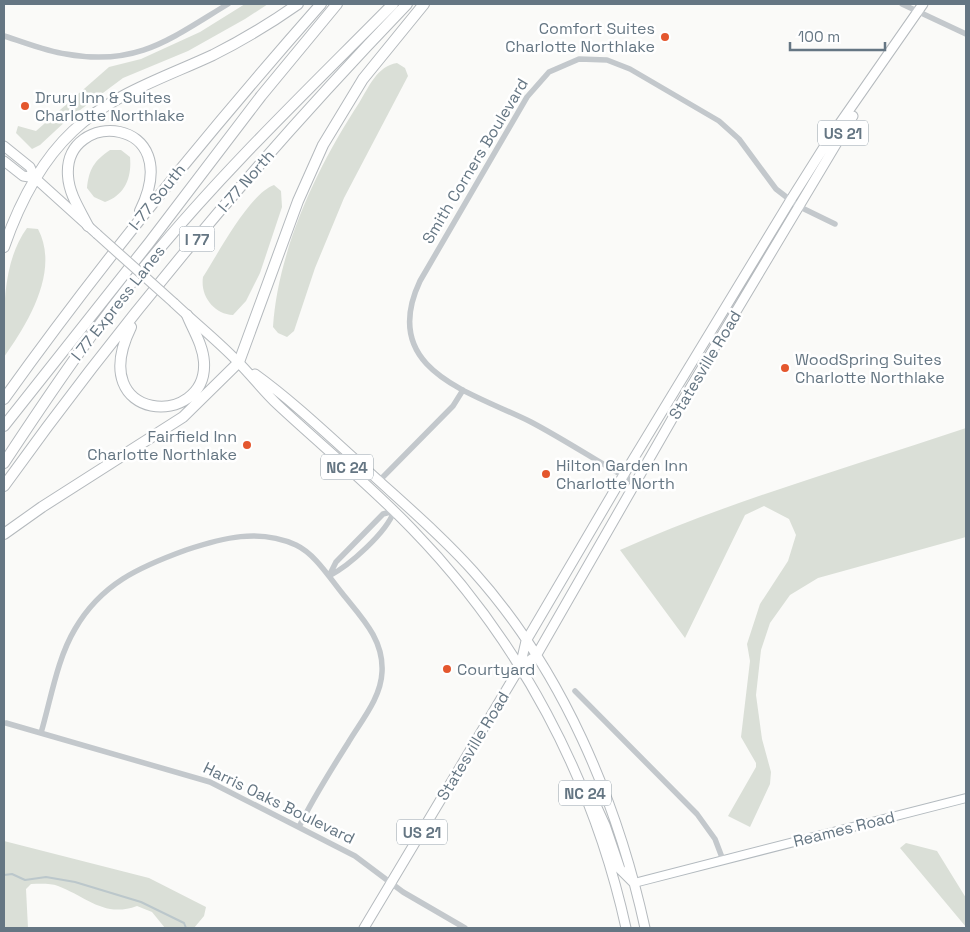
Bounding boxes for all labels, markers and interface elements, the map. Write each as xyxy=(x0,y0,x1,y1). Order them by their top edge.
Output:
place label: Comfort Suites Charlotte Northlake xyxy=(505,18,655,57)
scale bar xyxy=(790,20,885,52)
text: 100 m xyxy=(798,27,840,46)
marker: Comfort Suites Charlotte Northlake xyxy=(659,31,671,43)
street label: Smith Corners Boulevard xyxy=(417,74,533,248)
place label: Drury Inn & Suites Charlotte Northlake xyxy=(35,87,185,126)
marker: Drury Inn & Suites Charlotte Northlake xyxy=(19,100,31,112)
road number: US 21 xyxy=(818,120,868,146)
street label: I-77 North xyxy=(213,145,279,217)
street label: I-77 South xyxy=(124,160,190,234)
road number: I 77 xyxy=(180,226,214,252)
street label: I 77 Express Lanes xyxy=(66,241,170,365)
street label: Statesville Road xyxy=(664,307,746,423)
place label: WoodSpring Suites Charlotte Northlake xyxy=(795,349,945,388)
marker: WoodSpring Suites Charlotte Northlake xyxy=(779,362,791,374)
place label: Fairfield Inn Charlotte Northlake xyxy=(87,426,237,465)
marker: Fairfield Inn Charlotte Northlake xyxy=(241,439,253,451)
road number: NC 24 xyxy=(321,454,373,480)
place label: Hilton Garden Inn Charlotte North xyxy=(556,455,688,494)
marker: Hilton Garden Inn Charlotte North xyxy=(540,468,552,480)
place label: Courtyard xyxy=(457,659,535,680)
marker: Courtyard xyxy=(441,663,453,675)
street label: Statesville Road xyxy=(432,688,514,804)
street label: Harris Oaks Boulevard xyxy=(200,757,358,849)
road number: NC 24 xyxy=(559,780,611,806)
street label: Reames Road xyxy=(791,806,897,852)
road number: US 21 xyxy=(397,820,447,844)

